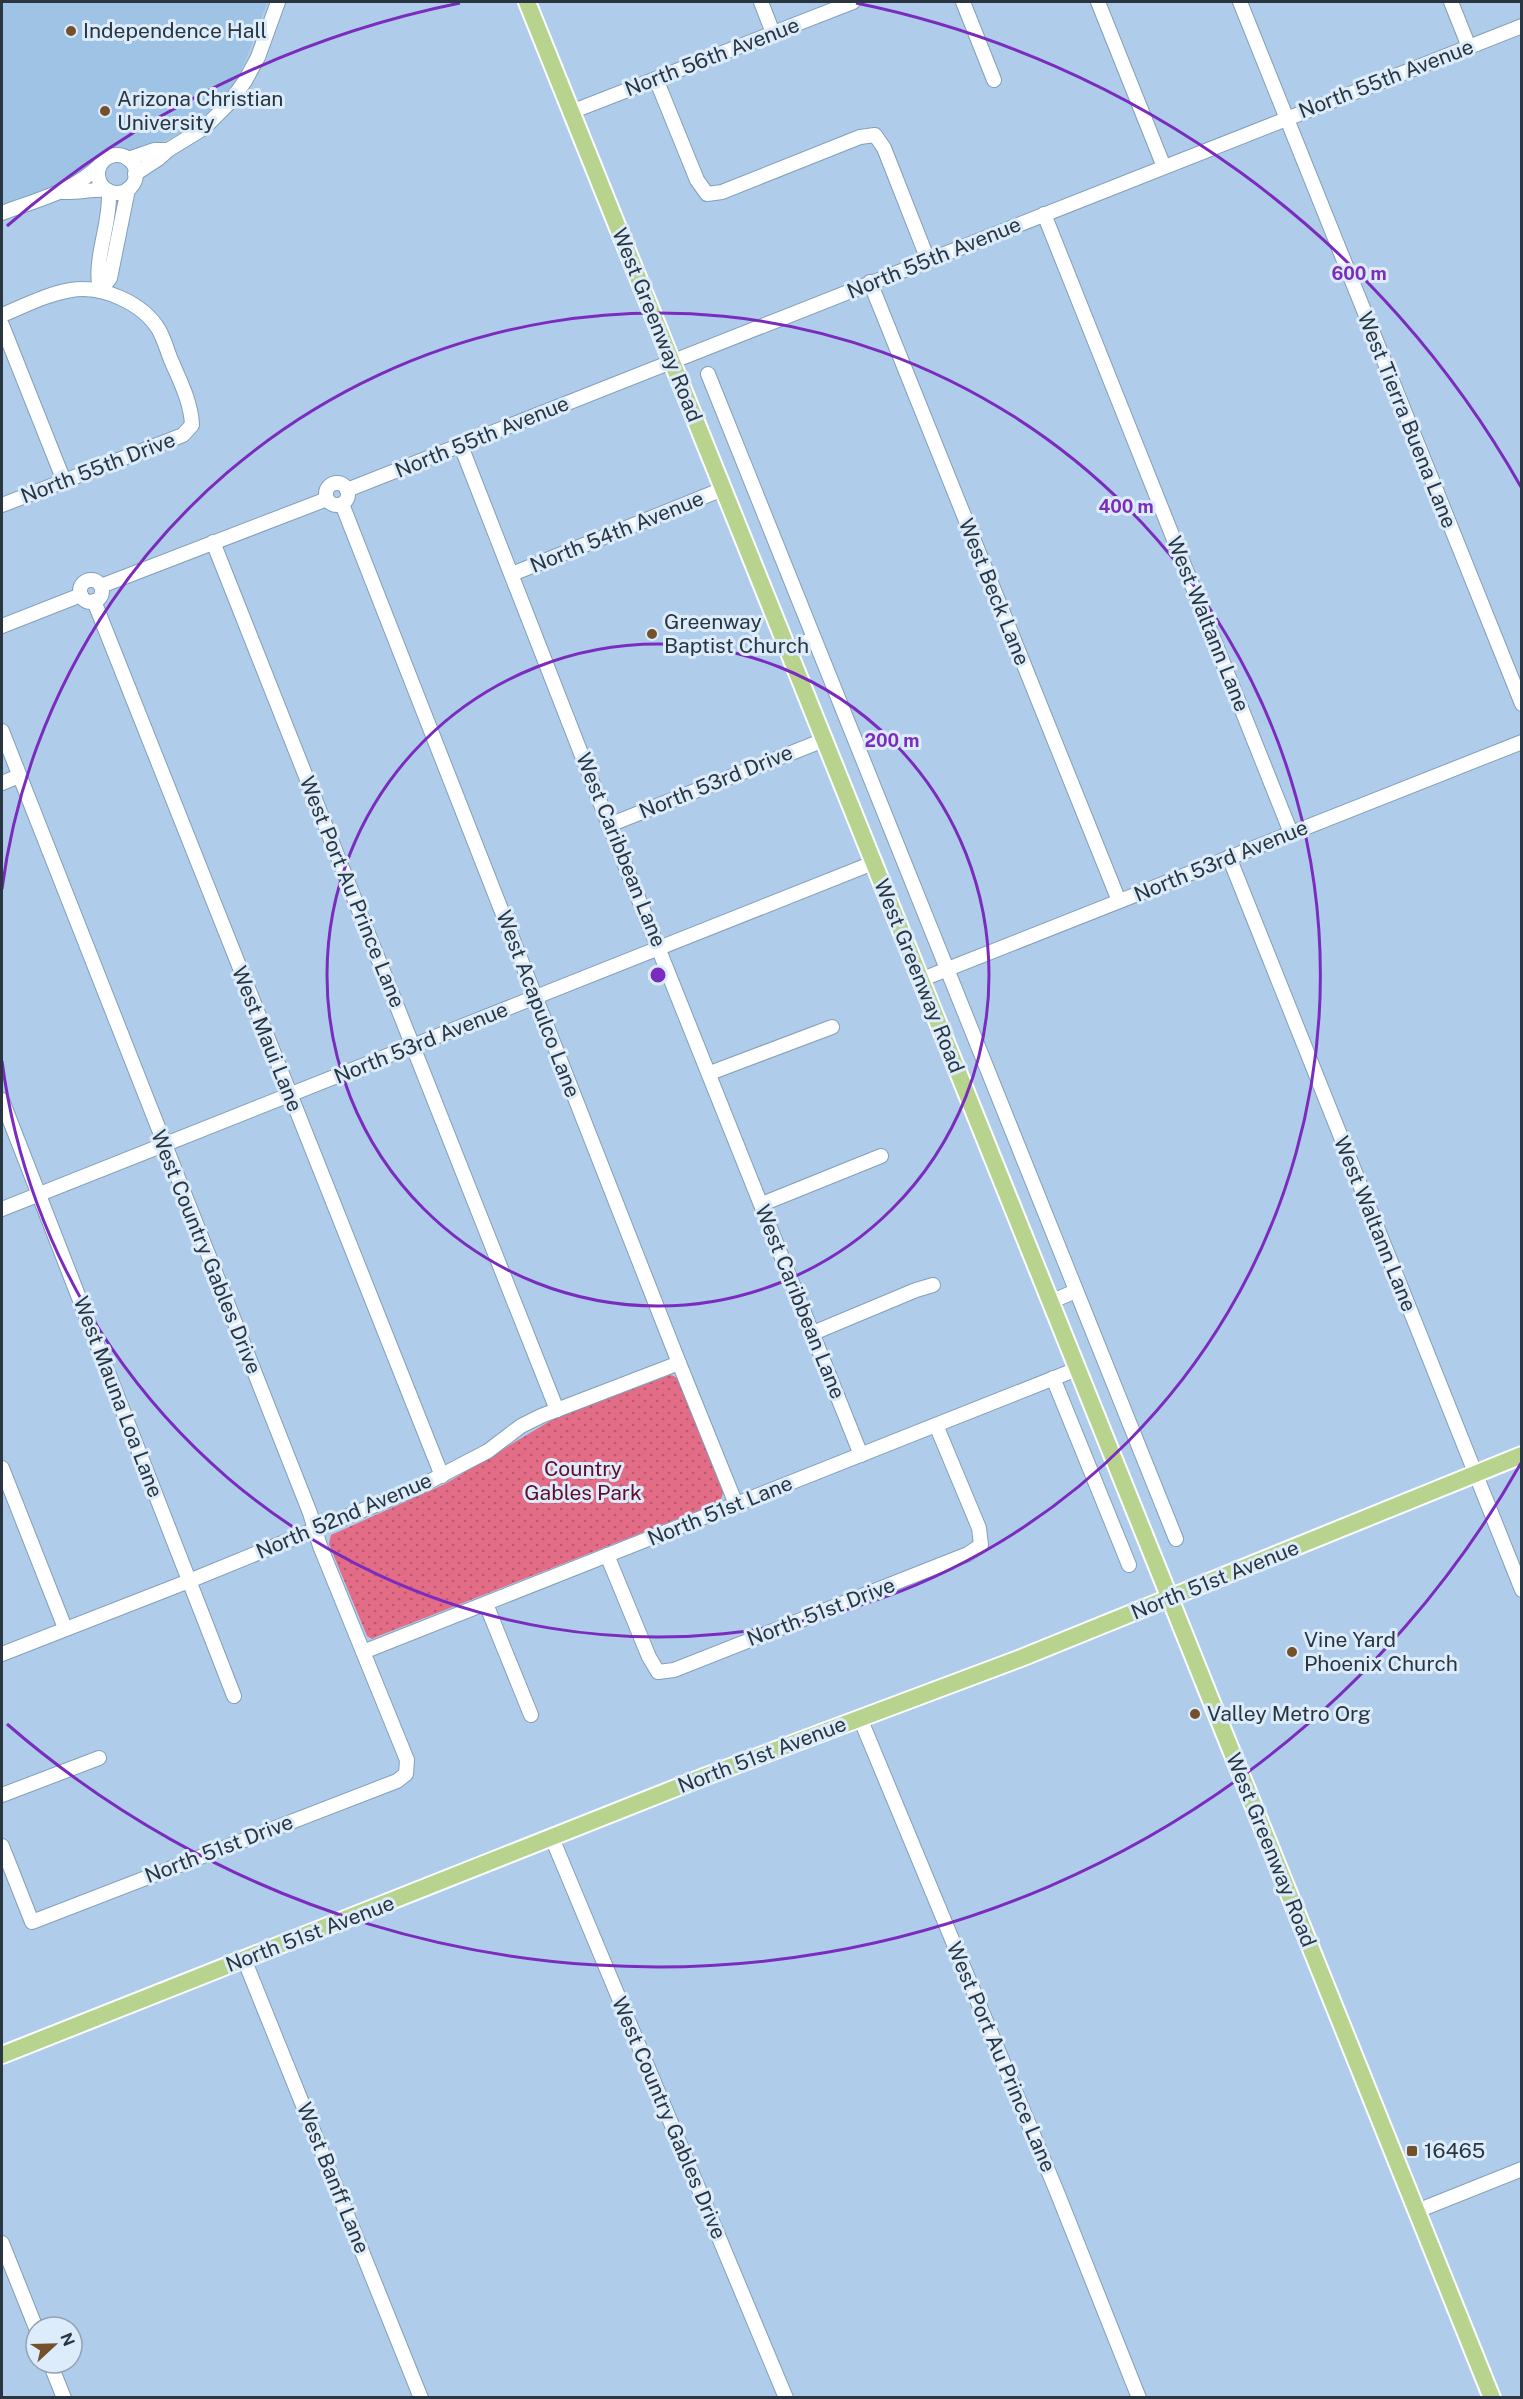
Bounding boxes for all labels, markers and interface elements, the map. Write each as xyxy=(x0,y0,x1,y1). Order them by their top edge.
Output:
street label: North 56th Avenue xyxy=(621,12,803,101)
place label: Independence Hall xyxy=(83,18,267,43)
marker: Independence Hall xyxy=(64,24,78,38)
street label: North 55th Avenue xyxy=(1295,34,1477,123)
place label: Arizona Christian University xyxy=(117,86,283,135)
marker: Arizona Christian University xyxy=(98,104,112,118)
street label: North 55th Avenue xyxy=(843,211,1024,304)
street label: West Greenway Road xyxy=(607,224,708,425)
text: 600 m xyxy=(1331,263,1387,284)
street label: West Tierra Buena Lane xyxy=(1353,308,1462,532)
street label: North 55th Avenue xyxy=(391,390,572,483)
street label: North 55th Drive xyxy=(17,427,179,508)
street label: North 54th Avenue xyxy=(526,485,707,578)
text: 400 m xyxy=(1098,496,1154,517)
street label: West Beck Lane xyxy=(954,515,1035,669)
street label: West Waltann Lane xyxy=(1162,533,1255,715)
place label: Greenway Baptist Church xyxy=(664,609,809,658)
marker: Greenway Baptist Church xyxy=(645,627,659,641)
text: 200 m xyxy=(865,730,919,751)
street label: North 53rd Drive xyxy=(635,739,796,824)
street label: West Caribbean Lane xyxy=(571,749,672,951)
street label: West Port Au Prince Lane xyxy=(295,772,410,1011)
street label: North 53rd Avenue xyxy=(1130,814,1311,907)
street label: West Greenway Road xyxy=(869,875,970,1076)
street label: West Acapulco Lane xyxy=(491,907,586,1101)
street label: West Maui Lane xyxy=(227,962,308,1115)
centre of rings xyxy=(648,965,668,985)
street label: North 53rd Avenue xyxy=(330,996,511,1089)
street label: West Country Gables Drive xyxy=(146,1126,267,1377)
street label: West Waltann Lane xyxy=(1329,1133,1422,1315)
street label: West Caribbean Lane xyxy=(750,1201,851,1403)
street label: West Mauna Loa Lane xyxy=(69,1293,168,1501)
park label: Country Gables Park xyxy=(524,1456,642,1505)
street label: North 52nd Avenue xyxy=(252,1467,436,1564)
street label: North 51st Lane xyxy=(644,1470,796,1551)
street label: North 51st Avenue xyxy=(1127,1534,1302,1625)
street label: North 51st Drive xyxy=(743,1572,898,1651)
place label: Vine Yard Phoenix Church xyxy=(1304,1627,1458,1676)
marker: Vine Yard Phoenix Church xyxy=(1285,1645,1299,1659)
place label: Valley Metro Org xyxy=(1207,1701,1371,1726)
marker: Valley Metro Org xyxy=(1188,1707,1202,1721)
street label: North 51st Avenue xyxy=(674,1711,850,1798)
street label: West Greenway Road xyxy=(1221,1749,1322,1950)
street label: North 51st Drive xyxy=(141,1809,296,1888)
street label: North 51st Avenue xyxy=(222,1890,398,1977)
street label: West Port Au Prince Lane xyxy=(942,1938,1061,2176)
street label: West Country Gables Drive xyxy=(607,1993,732,2243)
street label: West Banff Lane xyxy=(292,2099,375,2257)
place label: 16465 xyxy=(1424,2138,1485,2163)
marker: 16465 xyxy=(1405,2144,1419,2158)
north arrow xyxy=(24,2315,84,2375)
text: N xyxy=(56,2330,79,2349)

